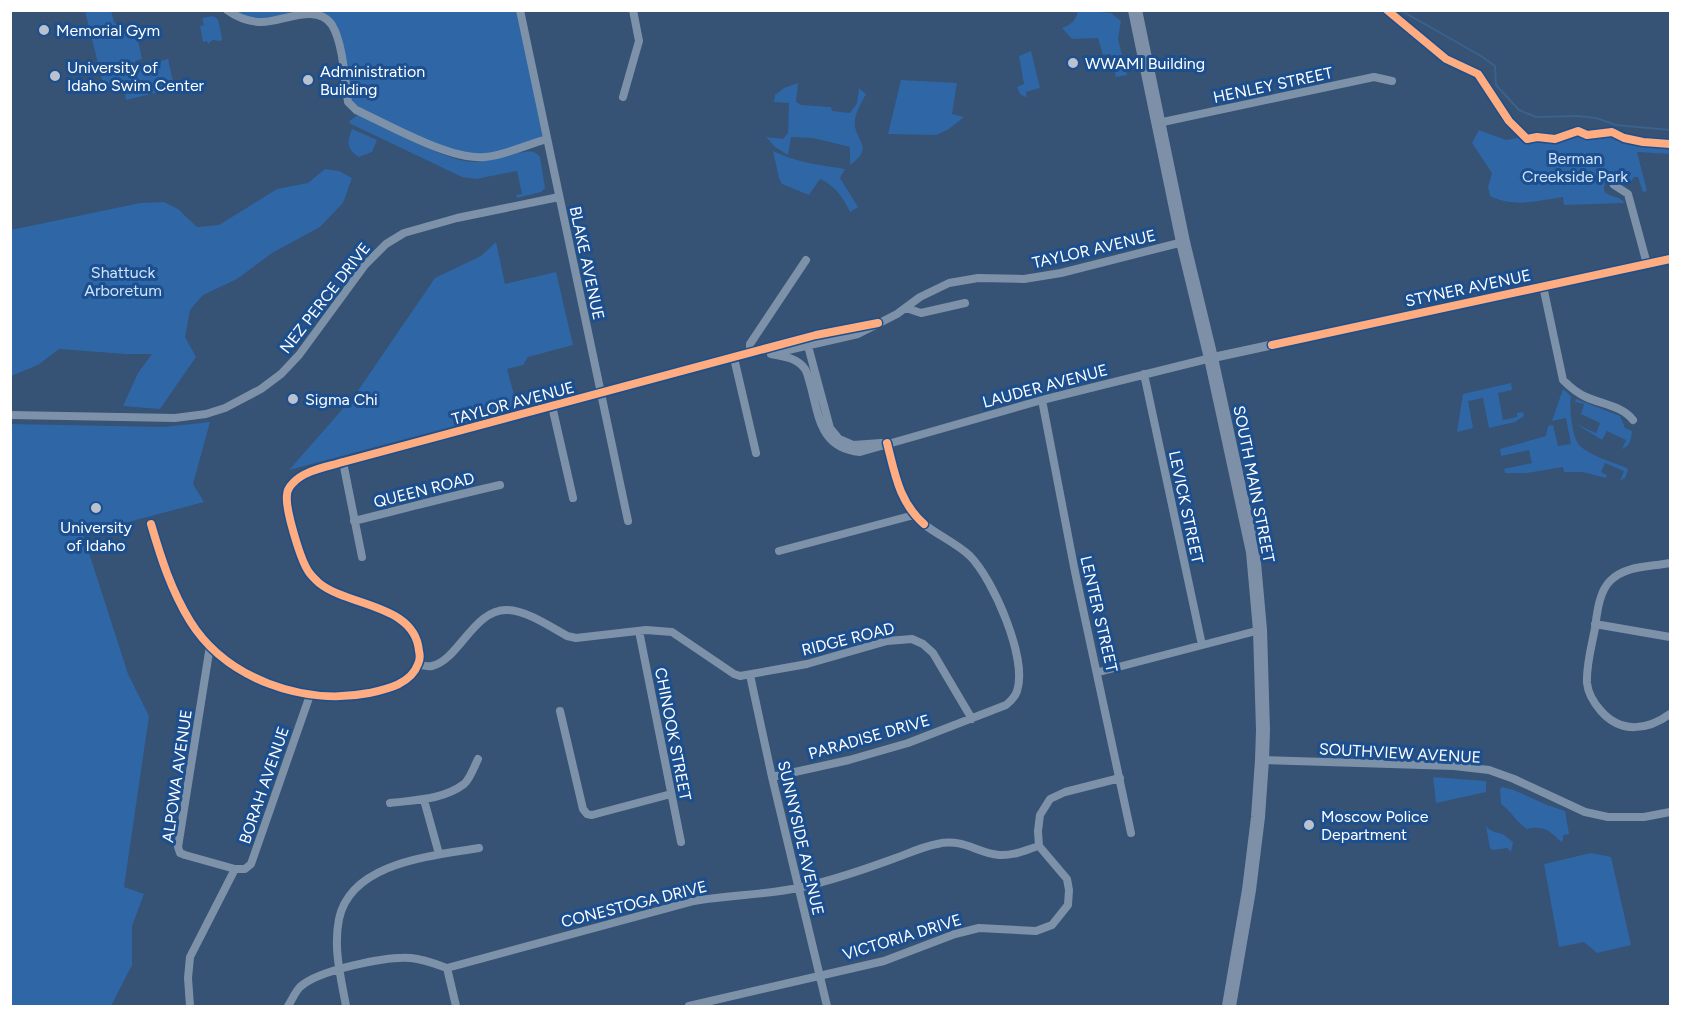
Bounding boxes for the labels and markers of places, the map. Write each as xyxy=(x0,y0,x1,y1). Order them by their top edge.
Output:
place label: Memorial Gym xyxy=(56,21,160,40)
marker: Memorial Gym xyxy=(37,23,51,37)
place label: WWAMI Building xyxy=(1085,54,1205,73)
marker: WWAMI Building xyxy=(1066,56,1080,70)
place label: University of Idaho Swim Center xyxy=(67,58,205,95)
place label: Administration Building xyxy=(320,62,425,99)
marker: University of Idaho Swim Center xyxy=(48,69,62,83)
marker: Administration Building xyxy=(301,73,315,87)
place label: Sigma Chi xyxy=(305,390,378,409)
marker: Sigma Chi xyxy=(286,392,300,406)
marker: University of Idaho xyxy=(89,501,103,515)
place label: University of Idaho xyxy=(60,518,133,555)
place label: Moscow Police Department xyxy=(1321,807,1429,844)
marker: Moscow Police Department xyxy=(1302,818,1316,832)

